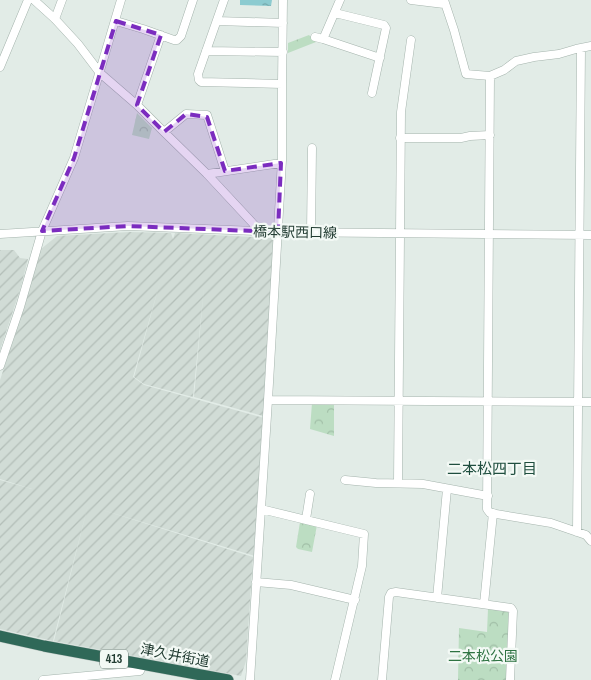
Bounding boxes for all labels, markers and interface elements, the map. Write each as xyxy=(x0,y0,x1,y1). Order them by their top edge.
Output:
street label: 橋本駅西口線 xyxy=(253,222,337,242)
district label: 二本松四丁目 xyxy=(447,458,537,479)
street label: 津久井街道 xyxy=(139,639,211,671)
park label: 二本松公園 xyxy=(448,647,518,665)
road number: 413 xyxy=(100,650,128,669)

